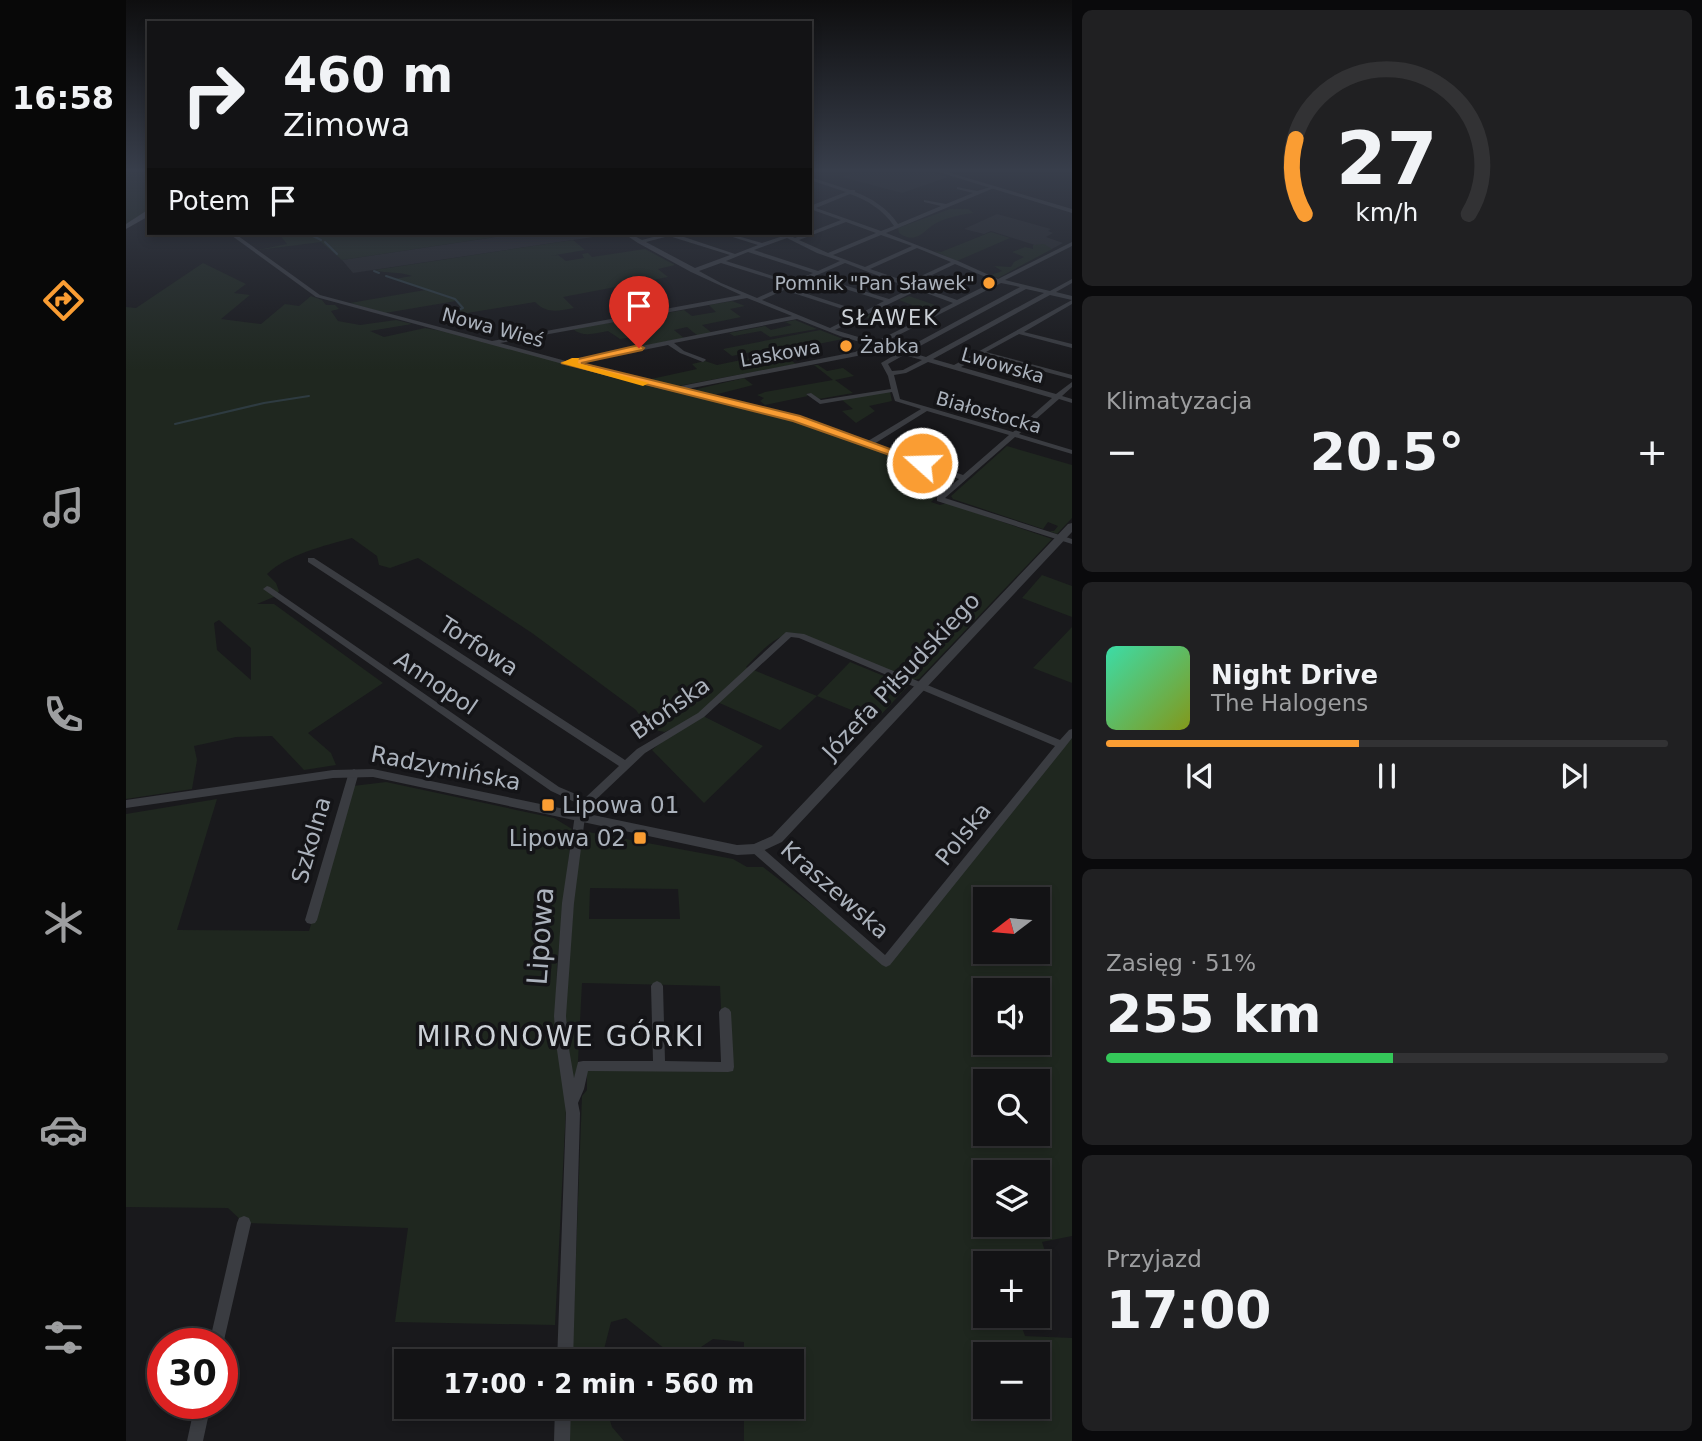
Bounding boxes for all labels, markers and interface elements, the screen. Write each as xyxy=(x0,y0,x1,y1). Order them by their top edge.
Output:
text: 460 m xyxy=(283,47,453,104)
icon: right xyxy=(168,49,259,140)
text: 16:58 xyxy=(12,79,114,117)
text: Zimowa xyxy=(283,106,410,144)
text: 27 xyxy=(1336,116,1438,201)
icon: arrive xyxy=(264,182,302,220)
text: Potem xyxy=(168,186,250,216)
text: km/h xyxy=(1355,198,1419,227)
place label: Pomnik "Pan Sławek" xyxy=(775,272,975,294)
marker: Pomnik "Pan Sławek" xyxy=(981,275,997,291)
icon: directions xyxy=(39,276,88,325)
pin xyxy=(609,276,669,348)
icon: arrive xyxy=(620,287,658,325)
street label: Nowa Wieś xyxy=(440,303,546,351)
district label: SŁAWEK xyxy=(841,306,939,330)
street label: Laskowa xyxy=(738,335,822,371)
place label: Żabka xyxy=(860,335,919,357)
marker: Żabka xyxy=(838,338,854,354)
street label: Lwowska xyxy=(959,343,1047,387)
street label: Białostocka xyxy=(934,386,1044,438)
text: Klimatyzacja xyxy=(1106,388,1252,414)
text: 20.5° xyxy=(1310,422,1464,482)
position arrow xyxy=(885,426,959,500)
text: − xyxy=(1106,430,1138,474)
text: + xyxy=(1636,430,1668,474)
icon: music xyxy=(39,483,88,532)
street label: Józefa Piłsudskiego xyxy=(816,587,985,766)
street label: Torfowa xyxy=(434,610,523,681)
street label: Annopol xyxy=(390,646,482,720)
text: Night Drive xyxy=(1211,660,1378,690)
street label: Błońska xyxy=(626,672,714,744)
icon: phone xyxy=(39,690,88,739)
text: The Halogens xyxy=(1211,690,1368,716)
street label: Radzymińska xyxy=(369,741,523,795)
icon: previous xyxy=(1181,757,1219,795)
icon: pause xyxy=(1368,757,1406,795)
icon: next xyxy=(1555,757,1593,795)
place label: Lipowa 01 xyxy=(562,792,679,818)
street label: Szkolna xyxy=(286,794,336,886)
marker: Lipowa 01 xyxy=(540,797,556,813)
street label: Polska xyxy=(930,798,996,870)
place label: Lipowa 02 xyxy=(509,825,626,851)
marker: Lipowa 02 xyxy=(632,830,648,846)
street label: Kraszewska xyxy=(776,836,894,944)
street label: Lipowa xyxy=(521,886,560,986)
north arrow xyxy=(973,887,1050,964)
map controls xyxy=(973,887,1050,1419)
icon: climate xyxy=(39,898,88,947)
text: Zasięg · 51% xyxy=(1106,950,1256,976)
button: sound xyxy=(973,978,1050,1055)
text: 255 km xyxy=(1106,984,1321,1044)
district label: MIRONOWE GÓRKI xyxy=(417,1019,705,1053)
button: search xyxy=(973,1069,1050,1146)
icon: car xyxy=(39,1105,88,1154)
button: layers xyxy=(973,1160,1050,1237)
text: Przyjazd xyxy=(1106,1246,1202,1272)
button: + xyxy=(973,1251,1050,1328)
text: 17:00 xyxy=(1106,1280,1272,1340)
icon: filters xyxy=(39,1313,88,1362)
speed limit sign: 30 xyxy=(147,1328,238,1419)
button: − xyxy=(973,1342,1050,1419)
text: 17:00 · 2 min · 560 m xyxy=(444,1369,754,1399)

